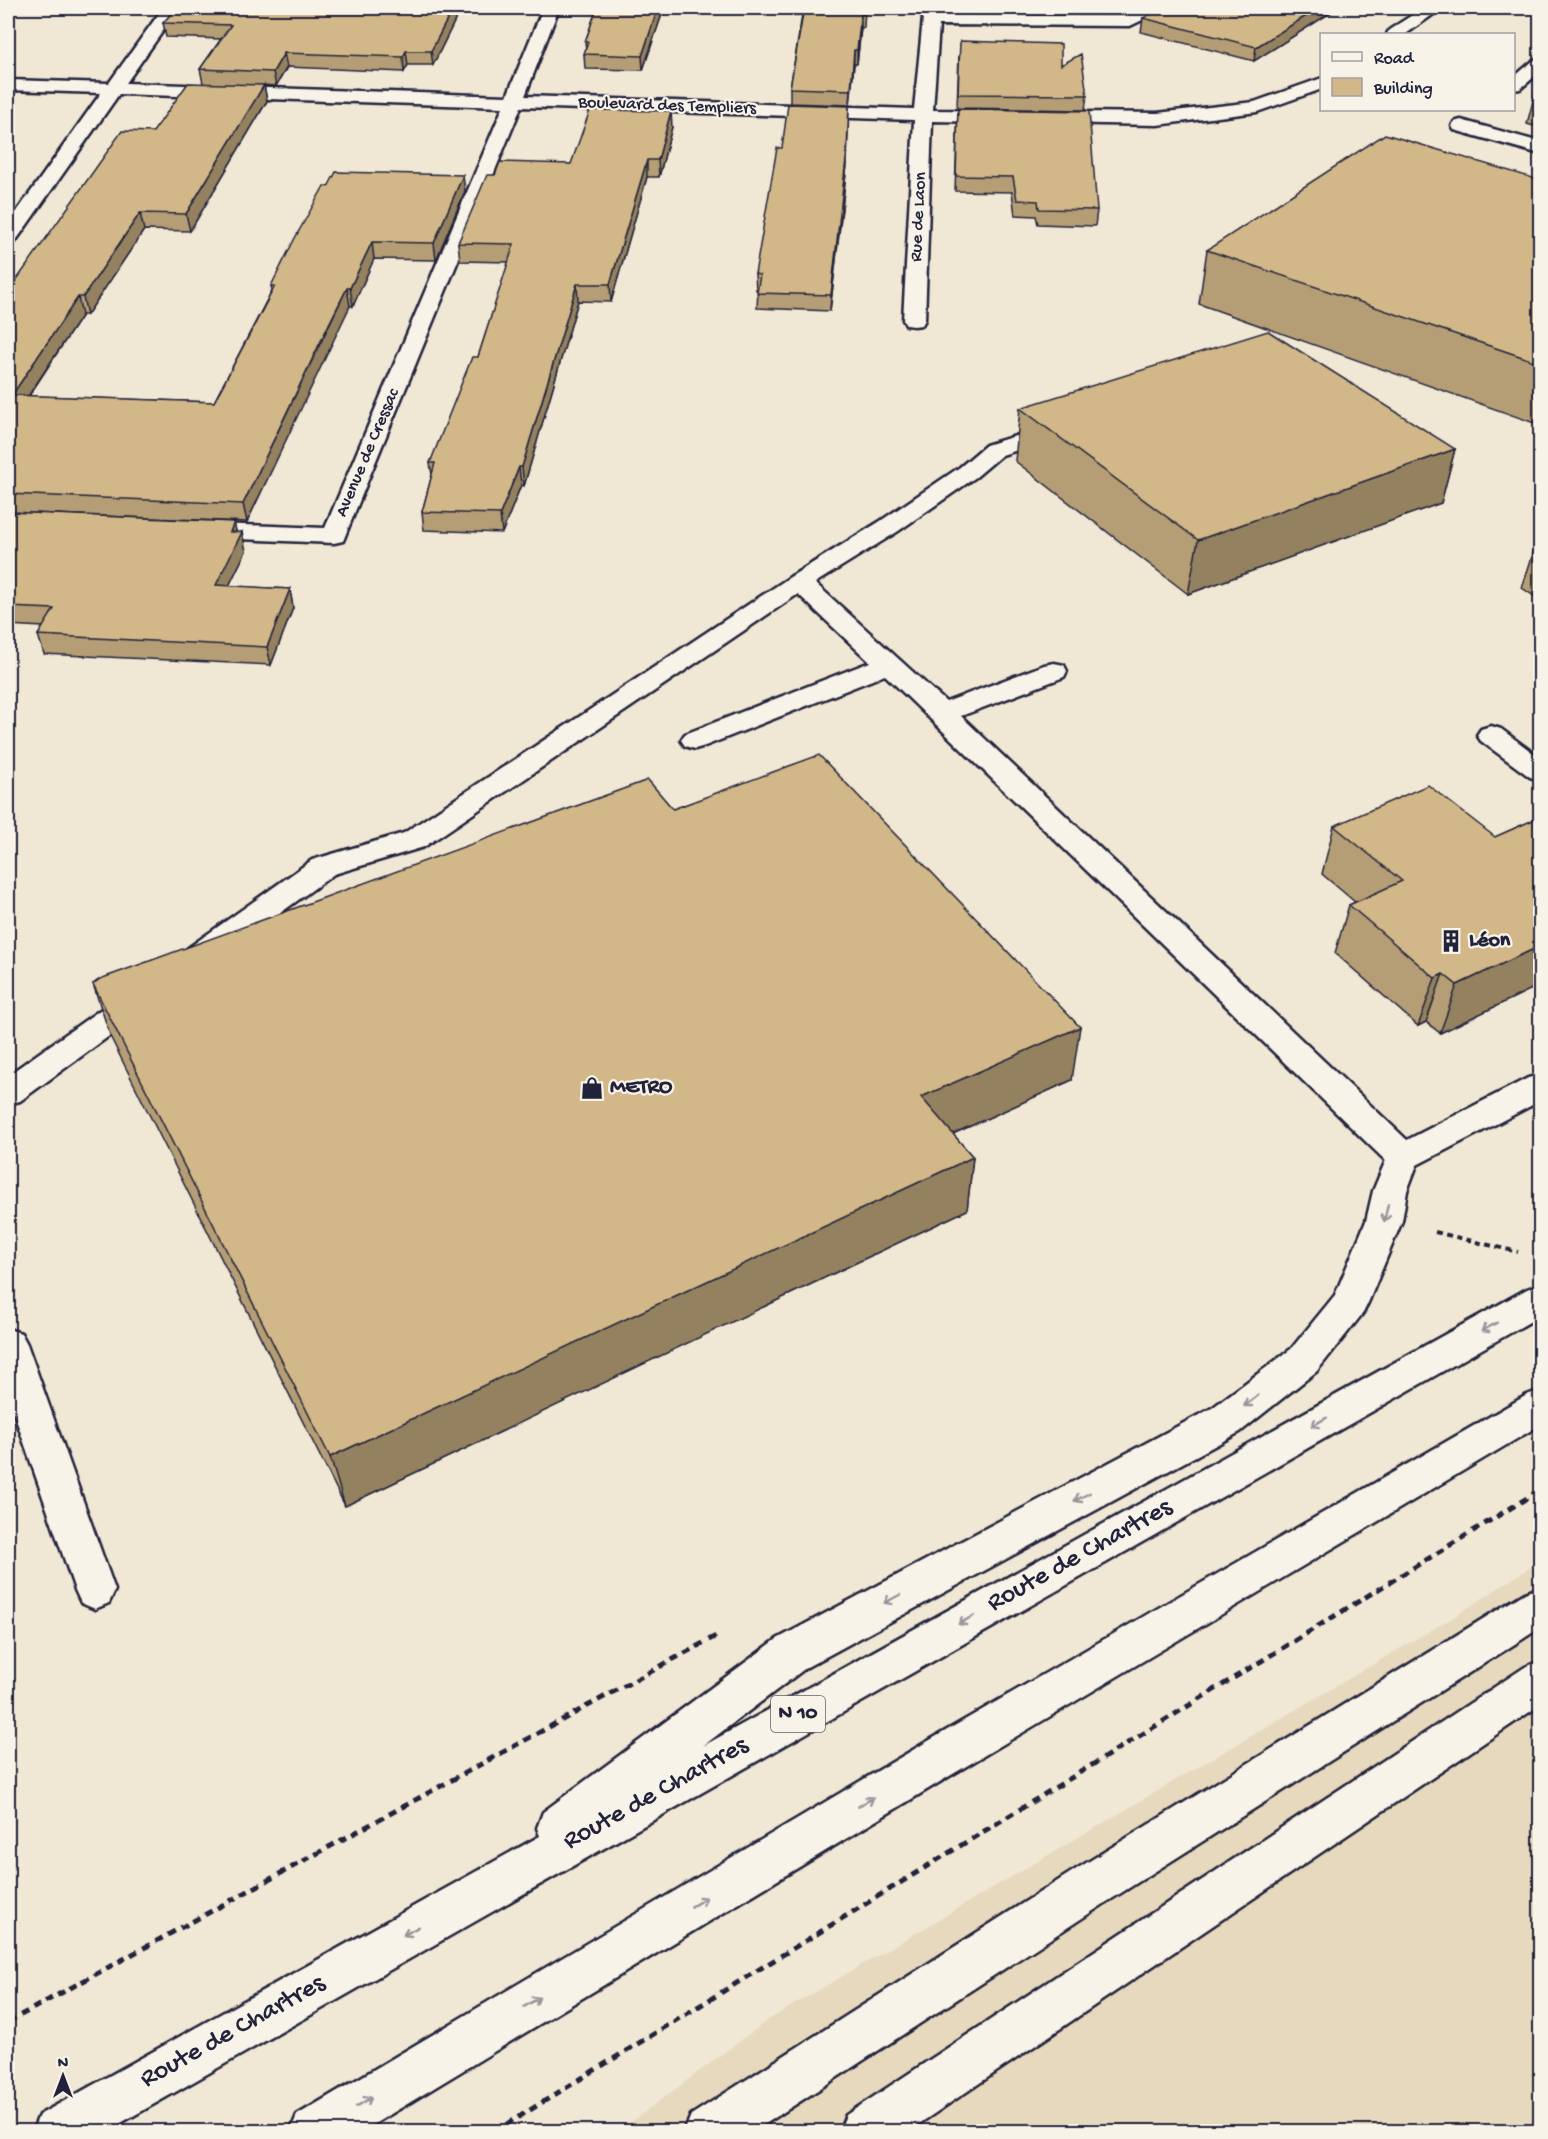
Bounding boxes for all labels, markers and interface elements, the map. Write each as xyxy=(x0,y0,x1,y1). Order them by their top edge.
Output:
legend xyxy=(1320,33,1515,111)
text: Road xyxy=(1374,49,1415,70)
text: Building xyxy=(1373,79,1433,100)
street label: Boulevard des Templiers xyxy=(577,92,758,120)
street label: Rue de Laon xyxy=(906,171,932,262)
street label: Avenue de Cressac xyxy=(332,385,405,520)
building icon: Léon xyxy=(1438,928,1464,954)
place label: Léon xyxy=(1469,928,1511,954)
shop icon: METRO xyxy=(579,1075,605,1101)
place label: METRO xyxy=(610,1075,673,1101)
one-way arrow xyxy=(1380,1203,1391,1222)
one-way arrow xyxy=(1481,1322,1499,1333)
one-way arrow xyxy=(1244,1394,1260,1407)
one-way arrow xyxy=(1311,1417,1328,1429)
street label: Route de Chartres xyxy=(982,1491,1179,1620)
one-way arrow xyxy=(1074,1492,1092,1503)
one-way arrow xyxy=(884,1593,901,1605)
one-way arrow xyxy=(958,1614,975,1626)
road number: N 10 xyxy=(771,1696,825,1732)
street label: Route de Chartres xyxy=(558,1729,755,1858)
one-way arrow xyxy=(857,1795,874,1807)
one-way arrow xyxy=(690,1895,707,1907)
one-way arrow xyxy=(403,1925,420,1937)
street label: Route de Chartres xyxy=(135,1967,332,2096)
one-way arrow xyxy=(523,1995,540,2007)
north arrow xyxy=(33,2046,93,2106)
text: N xyxy=(58,2055,69,2074)
one-way arrow xyxy=(355,2095,372,2107)

